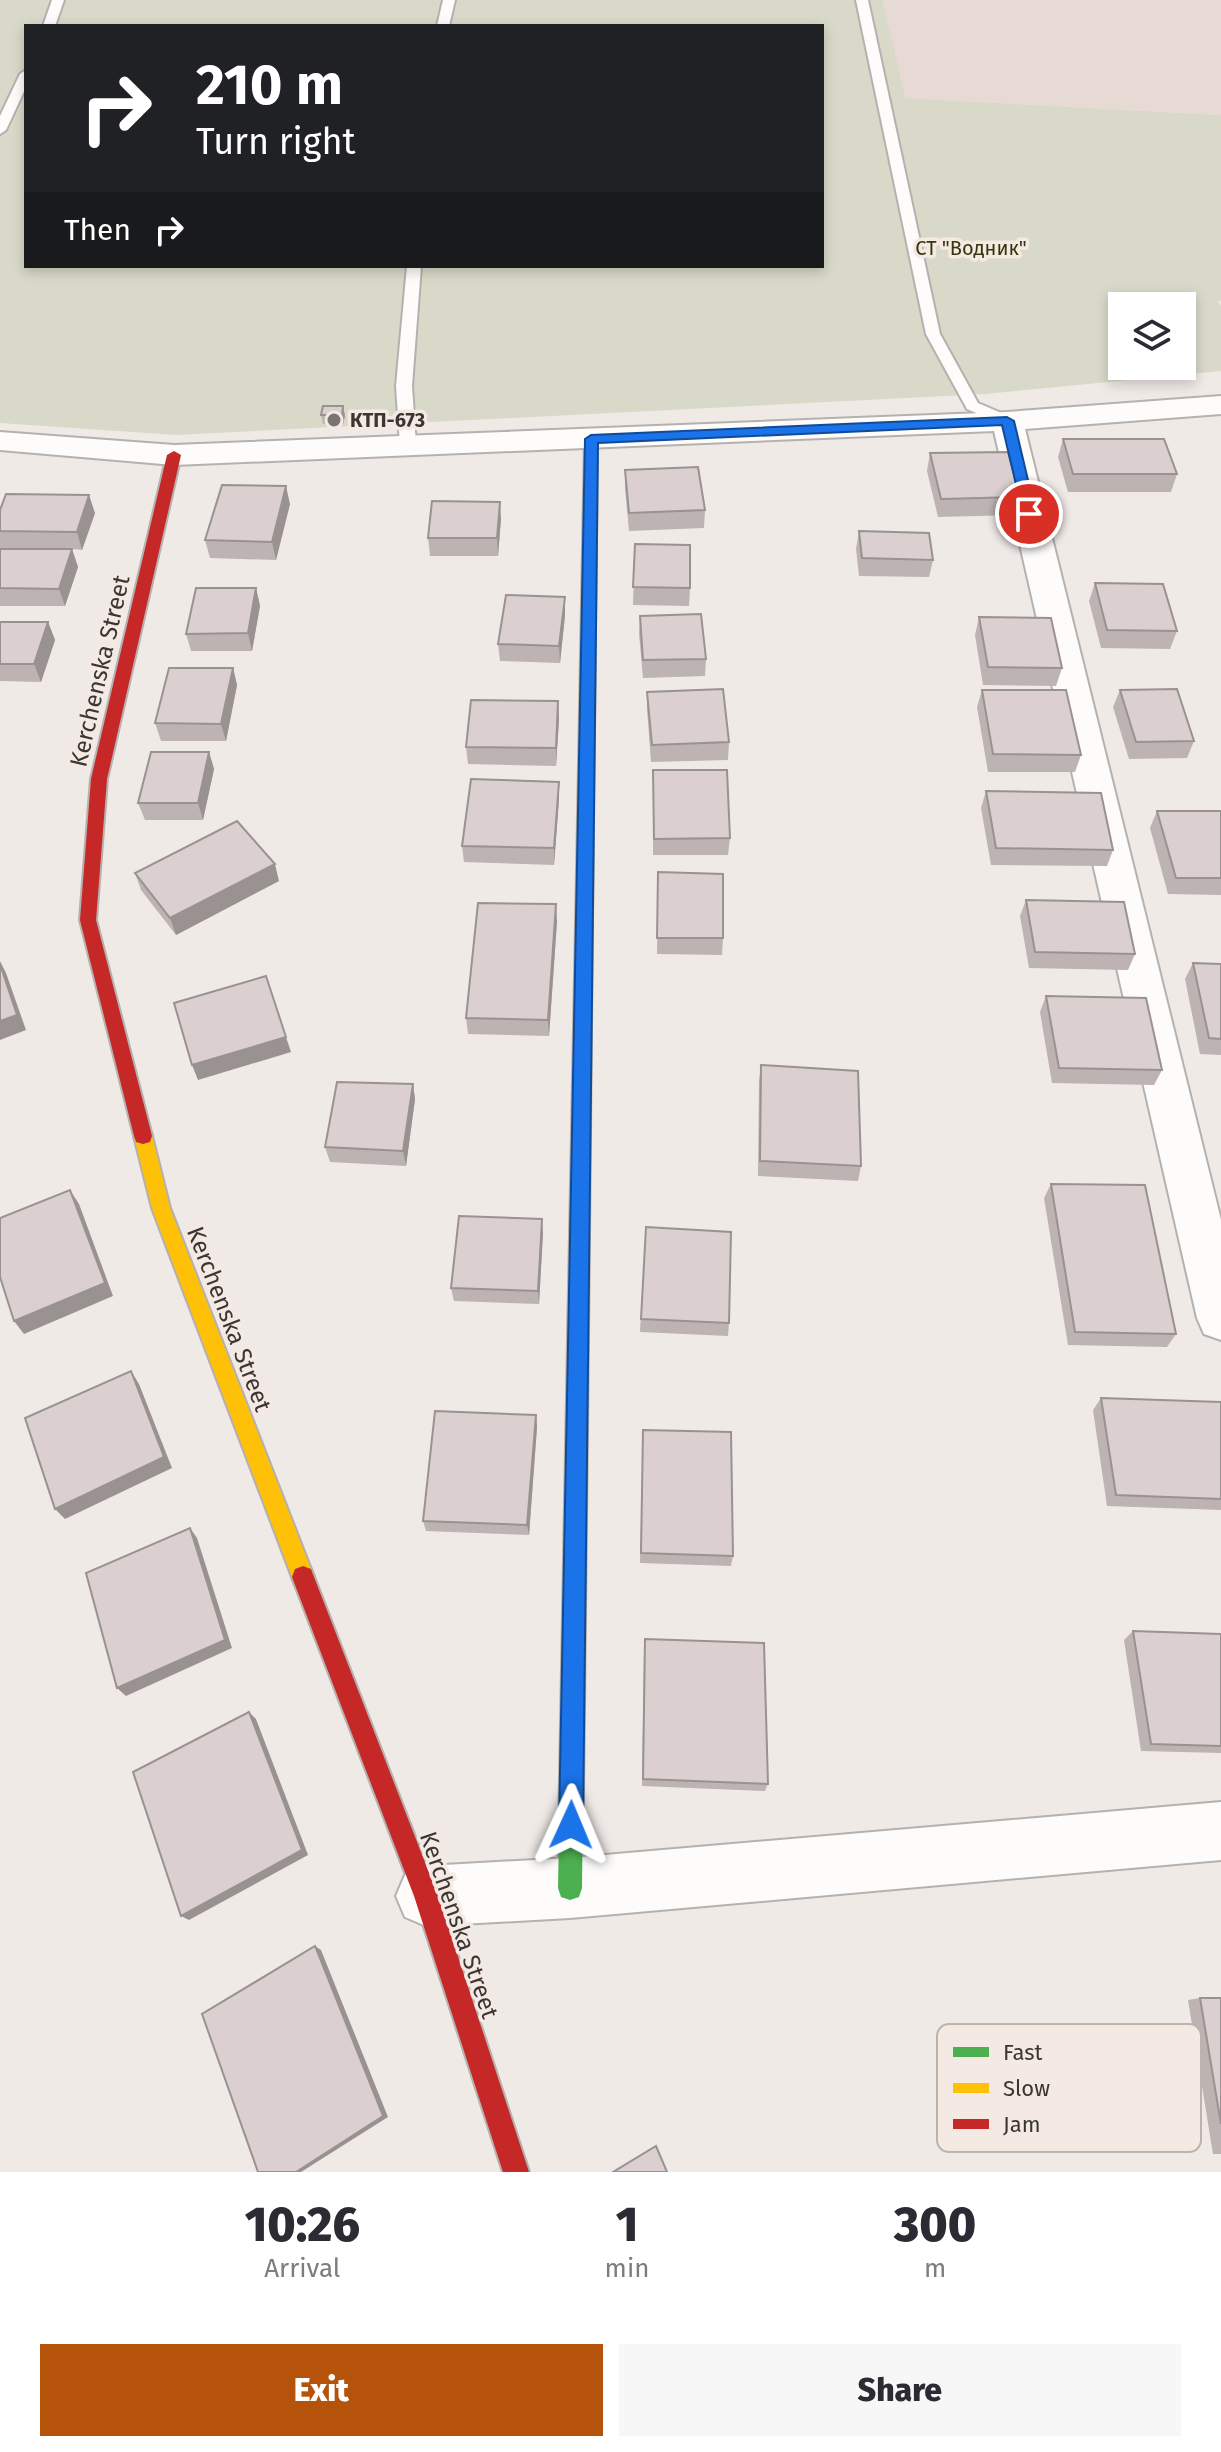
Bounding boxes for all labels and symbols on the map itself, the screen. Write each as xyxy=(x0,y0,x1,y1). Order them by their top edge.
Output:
park label: СТ "Водник" xyxy=(915,236,1027,260)
place label: КТП-673 xyxy=(350,408,425,432)
marker: КТП-673 xyxy=(325,411,343,429)
pin xyxy=(995,480,1063,548)
street label: Kerchenska Street xyxy=(64,572,136,770)
street label: Kerchenska Street xyxy=(181,1223,277,1416)
position arrow xyxy=(529,1783,613,1867)
street label: Kerchenska Street xyxy=(414,1828,504,2022)
legend xyxy=(937,2024,1201,2152)
text: Fast xyxy=(1003,2039,1043,2066)
text: Slow xyxy=(1003,2075,1050,2102)
text: Jam xyxy=(1003,2111,1041,2138)

